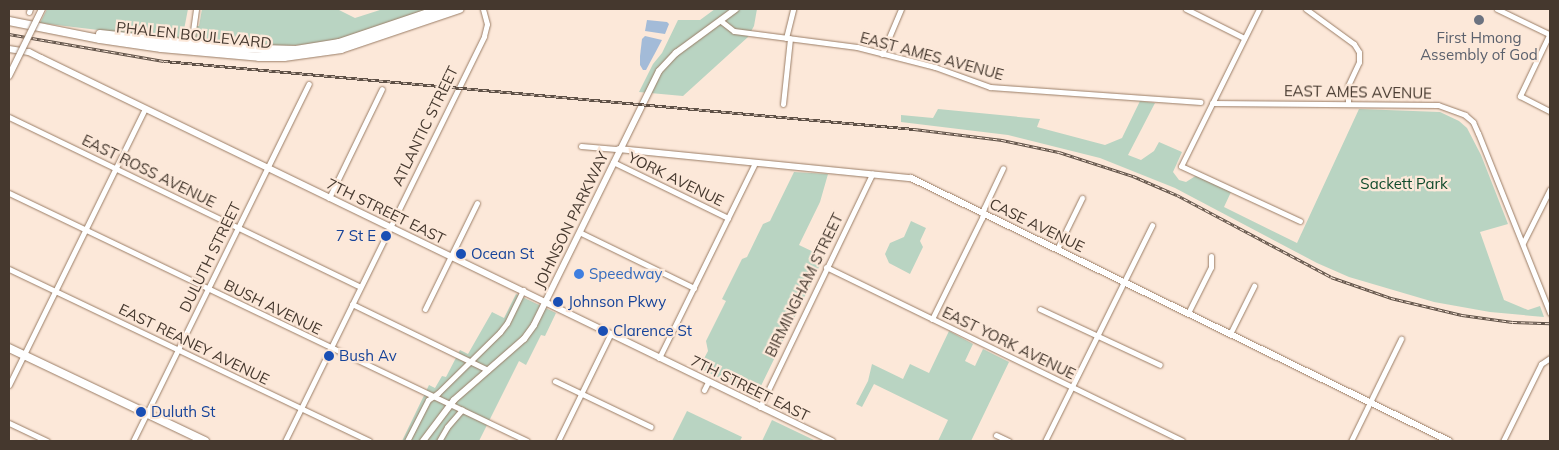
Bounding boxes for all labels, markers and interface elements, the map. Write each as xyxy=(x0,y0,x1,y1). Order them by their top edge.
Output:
marker: First Hmong Assembly of God xyxy=(1473,14,1485,26)
street label: PHALEN BOULEVARD xyxy=(115,18,273,52)
street label: EAST AMES AVENUE xyxy=(858,28,1006,84)
place label: First Hmong Assembly of God xyxy=(1420,28,1538,63)
street label: ATLANTIC STREET xyxy=(388,63,462,189)
street label: EAST AMES AVENUE xyxy=(1284,82,1432,102)
street label: EAST ROSS AVENUE xyxy=(79,131,219,211)
street label: YORK AVENUE xyxy=(625,148,727,210)
street label: JOHNSON PARKWAY xyxy=(530,149,612,291)
street label: 7TH STREET EAST xyxy=(324,174,448,248)
park label: Sackett Park xyxy=(1360,175,1448,193)
street label: CASE AVENUE xyxy=(987,194,1087,256)
street label: DULUTH STREET xyxy=(176,199,244,315)
street label: BIRMINGHAM STREET xyxy=(761,210,847,360)
place label: 7 St E xyxy=(336,227,376,245)
marker: 7 St E xyxy=(380,230,392,242)
place label: Ocean St xyxy=(471,245,534,263)
marker: Ocean St xyxy=(455,248,467,260)
place label: Speedway xyxy=(589,265,662,283)
marker: Speedway xyxy=(573,268,585,280)
street label: BUSH AVENUE xyxy=(221,276,325,338)
place label: Johnson Pkwy xyxy=(568,293,666,311)
marker: Johnson Pkwy xyxy=(552,296,564,308)
street label: EAST REANEY AVENUE xyxy=(116,300,272,388)
street label: EAST YORK AVENUE xyxy=(939,303,1079,383)
place label: Clarence St xyxy=(613,322,692,340)
marker: Clarence St xyxy=(597,325,609,337)
place label: Bush Av xyxy=(339,347,397,365)
marker: Bush Av xyxy=(323,350,335,362)
street label: 7TH STREET EAST xyxy=(688,351,812,425)
place label: Duluth St xyxy=(151,403,216,421)
marker: Duluth St xyxy=(135,406,147,418)

